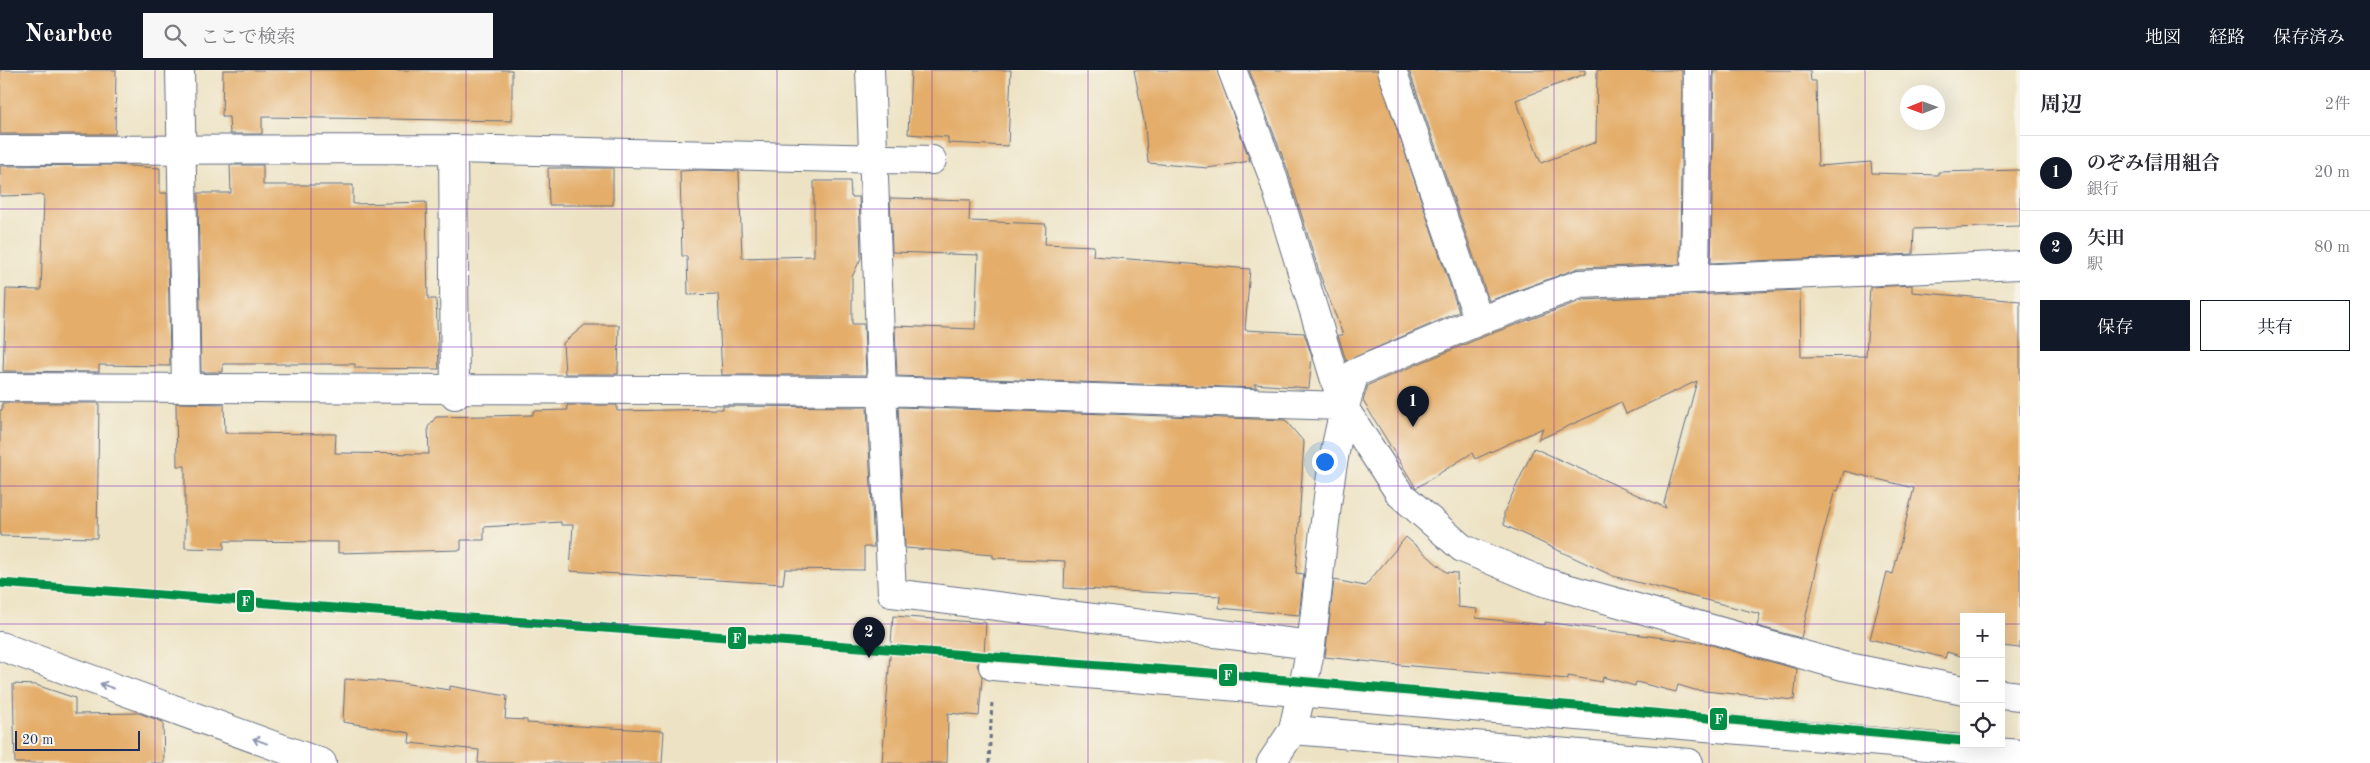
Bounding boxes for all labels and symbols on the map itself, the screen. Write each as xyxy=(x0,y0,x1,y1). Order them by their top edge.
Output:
north arrow xyxy=(1900,85,1945,130)
pin: 1 xyxy=(1397,386,1429,427)
your location xyxy=(1312,449,1338,475)
line badge: F xyxy=(236,589,255,613)
text: F xyxy=(241,595,251,609)
pin: 2 xyxy=(853,617,885,658)
line badge: F xyxy=(727,626,747,650)
text: F xyxy=(732,632,742,646)
line badge: F xyxy=(1218,663,1238,687)
text: F xyxy=(1223,669,1233,683)
one-way arrow xyxy=(100,681,115,690)
line badge: F xyxy=(1709,707,1728,731)
text: F xyxy=(1714,713,1724,727)
scale bar xyxy=(15,728,140,751)
one-way arrow xyxy=(253,736,268,745)

